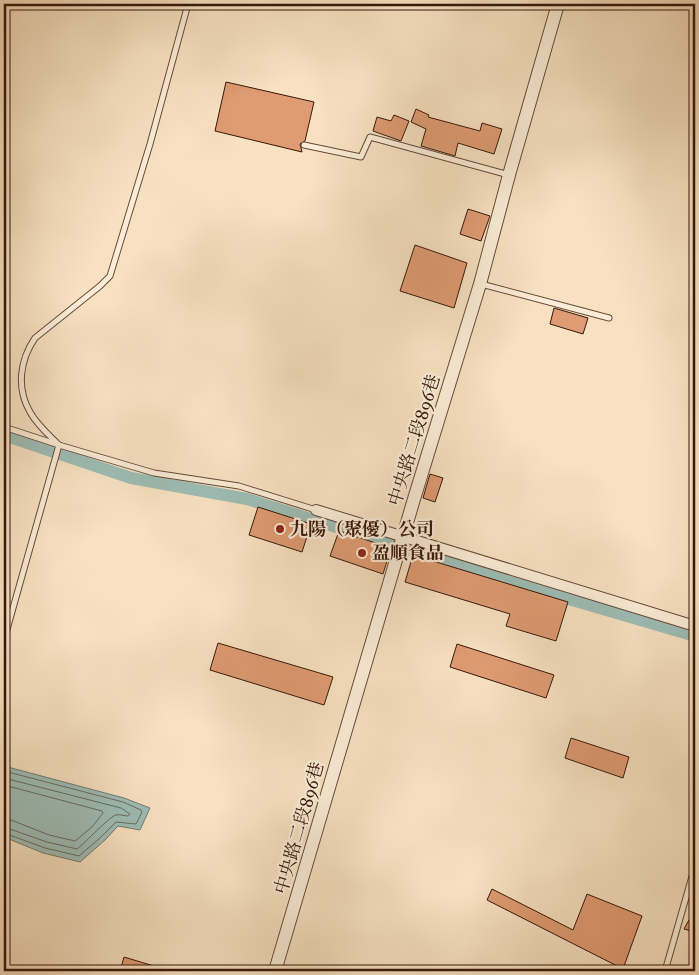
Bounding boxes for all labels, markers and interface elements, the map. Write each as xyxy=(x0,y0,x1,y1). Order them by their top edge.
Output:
street label: 中央路二段896巷 xyxy=(384,372,444,508)
place label: 九陽（聚優）公司 xyxy=(290,518,434,540)
marker: 九陽（聚優）公司 xyxy=(274,523,286,535)
place label: 盈順食品 xyxy=(372,542,444,564)
marker: 盈順食品 xyxy=(356,547,368,559)
street label: 中央路二段896巷 xyxy=(270,759,328,897)

